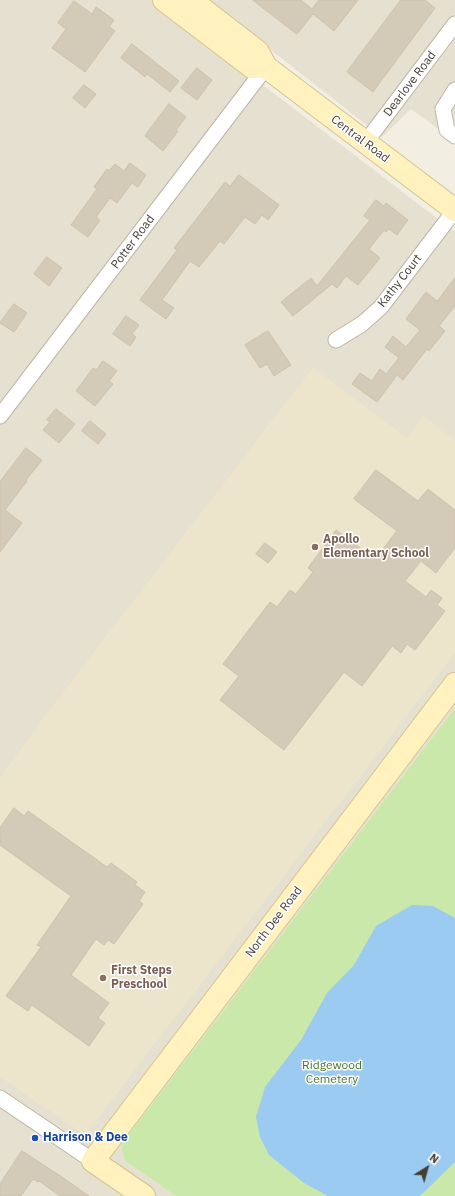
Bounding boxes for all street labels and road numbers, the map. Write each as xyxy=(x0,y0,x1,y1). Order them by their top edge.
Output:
street label: Dearlove Road xyxy=(381,48,439,120)
street label: Central Road xyxy=(328,112,392,166)
street label: Potter Road xyxy=(108,212,158,272)
street label: Kathy Court xyxy=(375,252,425,310)
street label: North Dee Road xyxy=(243,884,305,960)

